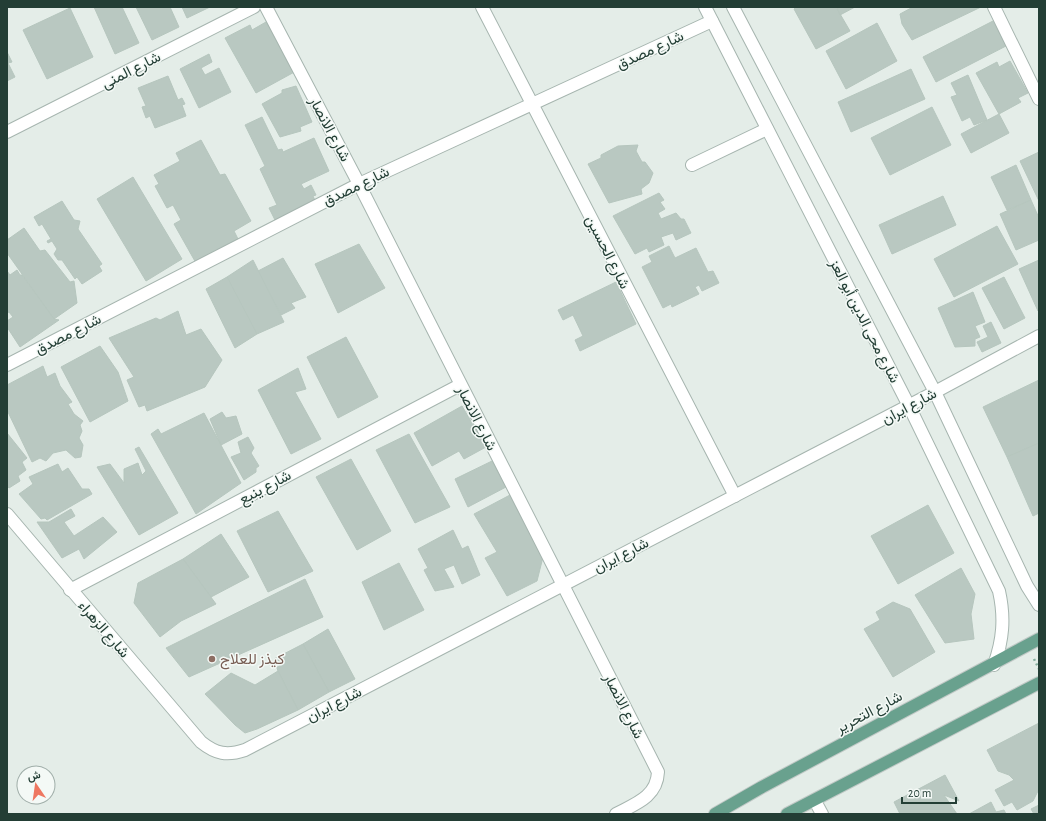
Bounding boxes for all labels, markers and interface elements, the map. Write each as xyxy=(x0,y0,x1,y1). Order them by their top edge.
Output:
street label: شارع مصدق xyxy=(614,28,687,75)
street label: شارع المنى xyxy=(99,49,165,94)
street label: شارع الانصار xyxy=(303,94,353,166)
street label: شارع مصدق xyxy=(321,164,393,212)
street label: شارع الحسين xyxy=(580,213,632,293)
street label: شارع محى الدين أبو العز xyxy=(824,256,903,387)
street label: شارع مصدق xyxy=(33,311,105,360)
street label: شارع الانصار xyxy=(451,382,499,455)
street label: شارع ايران xyxy=(879,386,941,430)
street label: شارع ينبع xyxy=(237,467,295,510)
street label: شارع ايران xyxy=(591,535,653,578)
street label: شارع الزهراء xyxy=(73,598,132,663)
place label: كيذز للعلاج xyxy=(220,652,285,670)
marker: كيذز للعلاج xyxy=(207,654,217,664)
street label: شارع الانصار xyxy=(598,670,646,743)
street label: شارع ايران xyxy=(304,684,366,727)
street label: شارع التحرير xyxy=(833,689,906,739)
north arrow xyxy=(16,765,56,805)
text: ش xyxy=(26,769,42,784)
scale bar xyxy=(902,779,956,805)
text: 20 m xyxy=(908,787,931,799)

